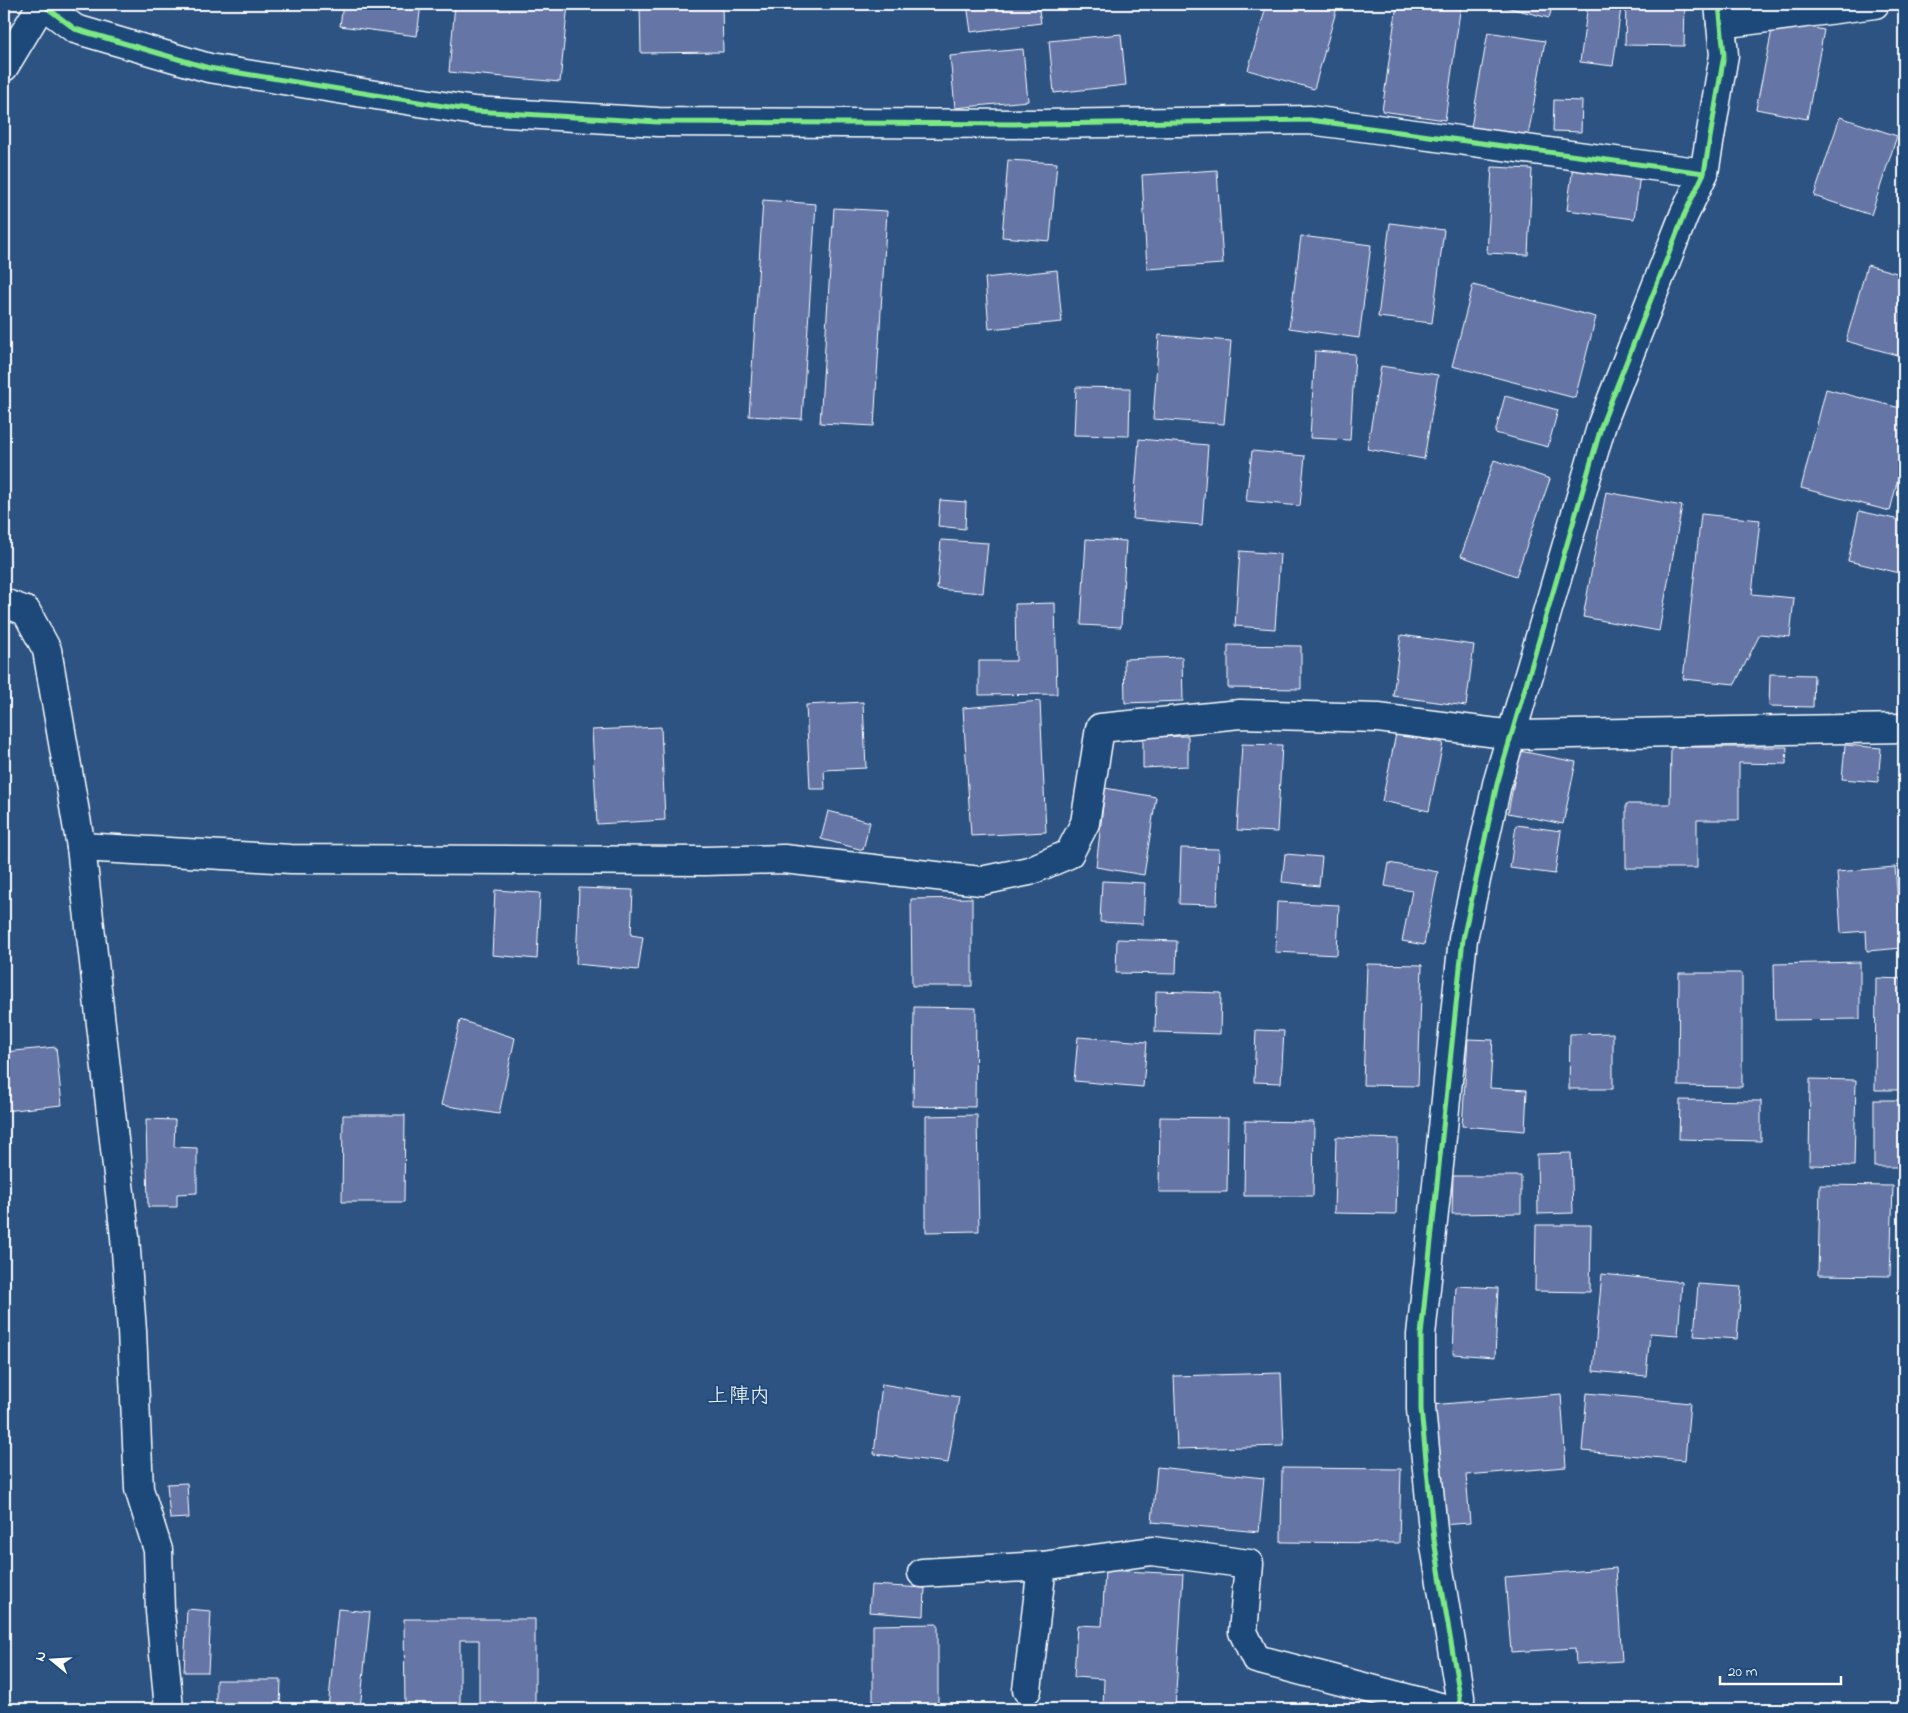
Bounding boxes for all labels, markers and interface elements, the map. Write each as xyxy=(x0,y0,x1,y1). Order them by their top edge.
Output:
district label: 上陣内 xyxy=(708,1382,771,1412)
north arrow xyxy=(28,1636,78,1686)
text: N xyxy=(30,1649,53,1664)
scale bar xyxy=(1720,1653,1842,1685)
text: 20 m xyxy=(1728,1661,1758,1683)

